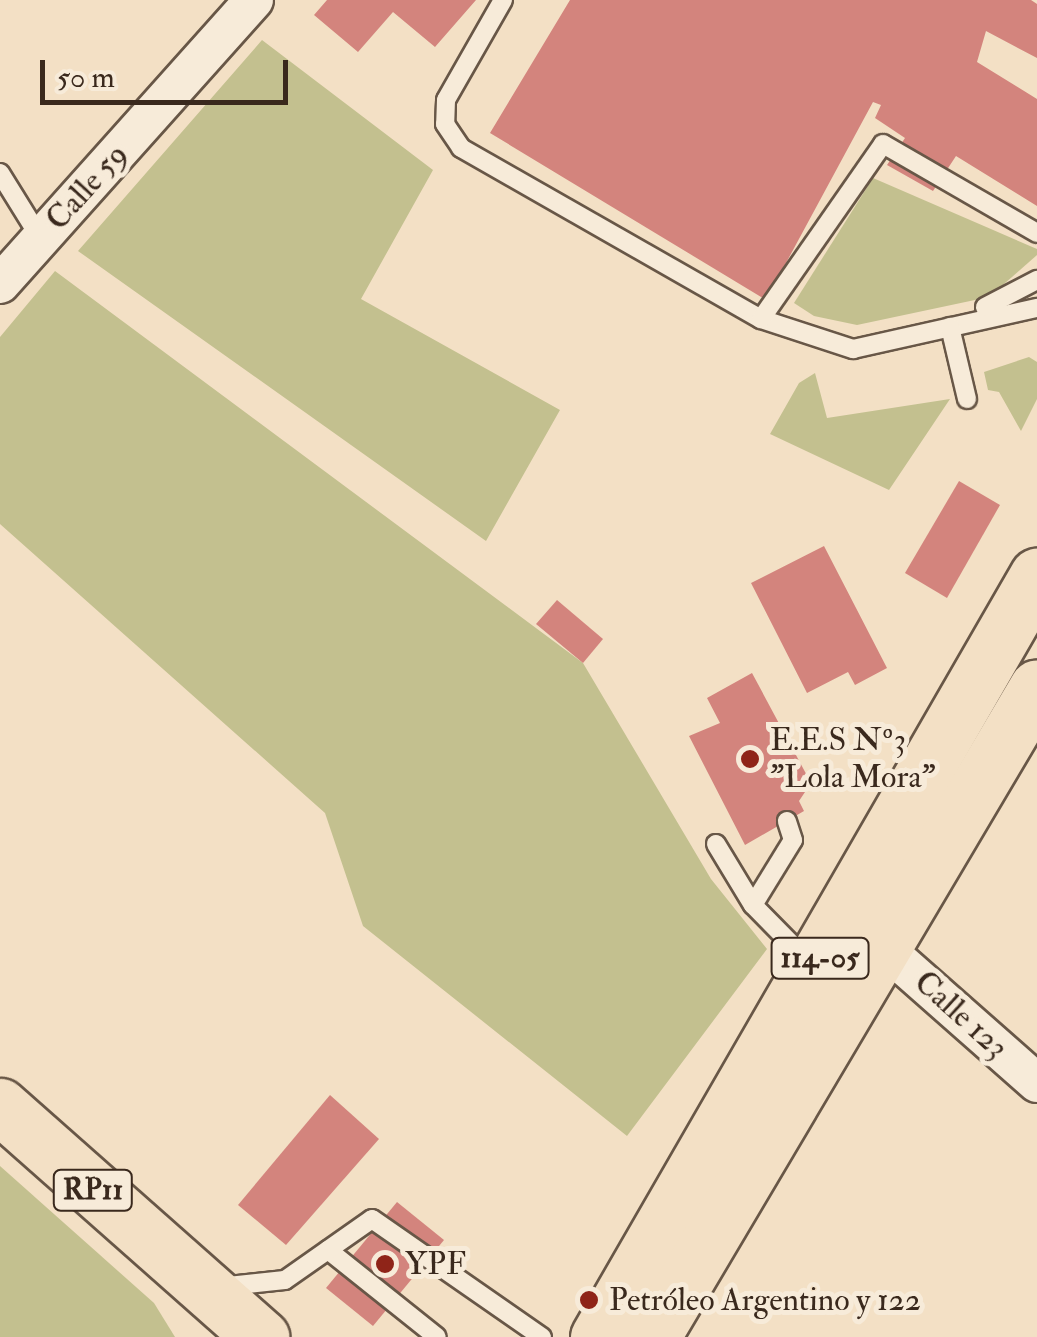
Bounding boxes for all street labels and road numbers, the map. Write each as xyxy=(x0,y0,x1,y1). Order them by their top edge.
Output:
street label: Calle 59 xyxy=(38,136,136,238)
road number: 114-05 xyxy=(770,933,870,983)
street label: Calle 123 xyxy=(906,963,1016,1067)
road number: RP11 xyxy=(51,1165,136,1215)

